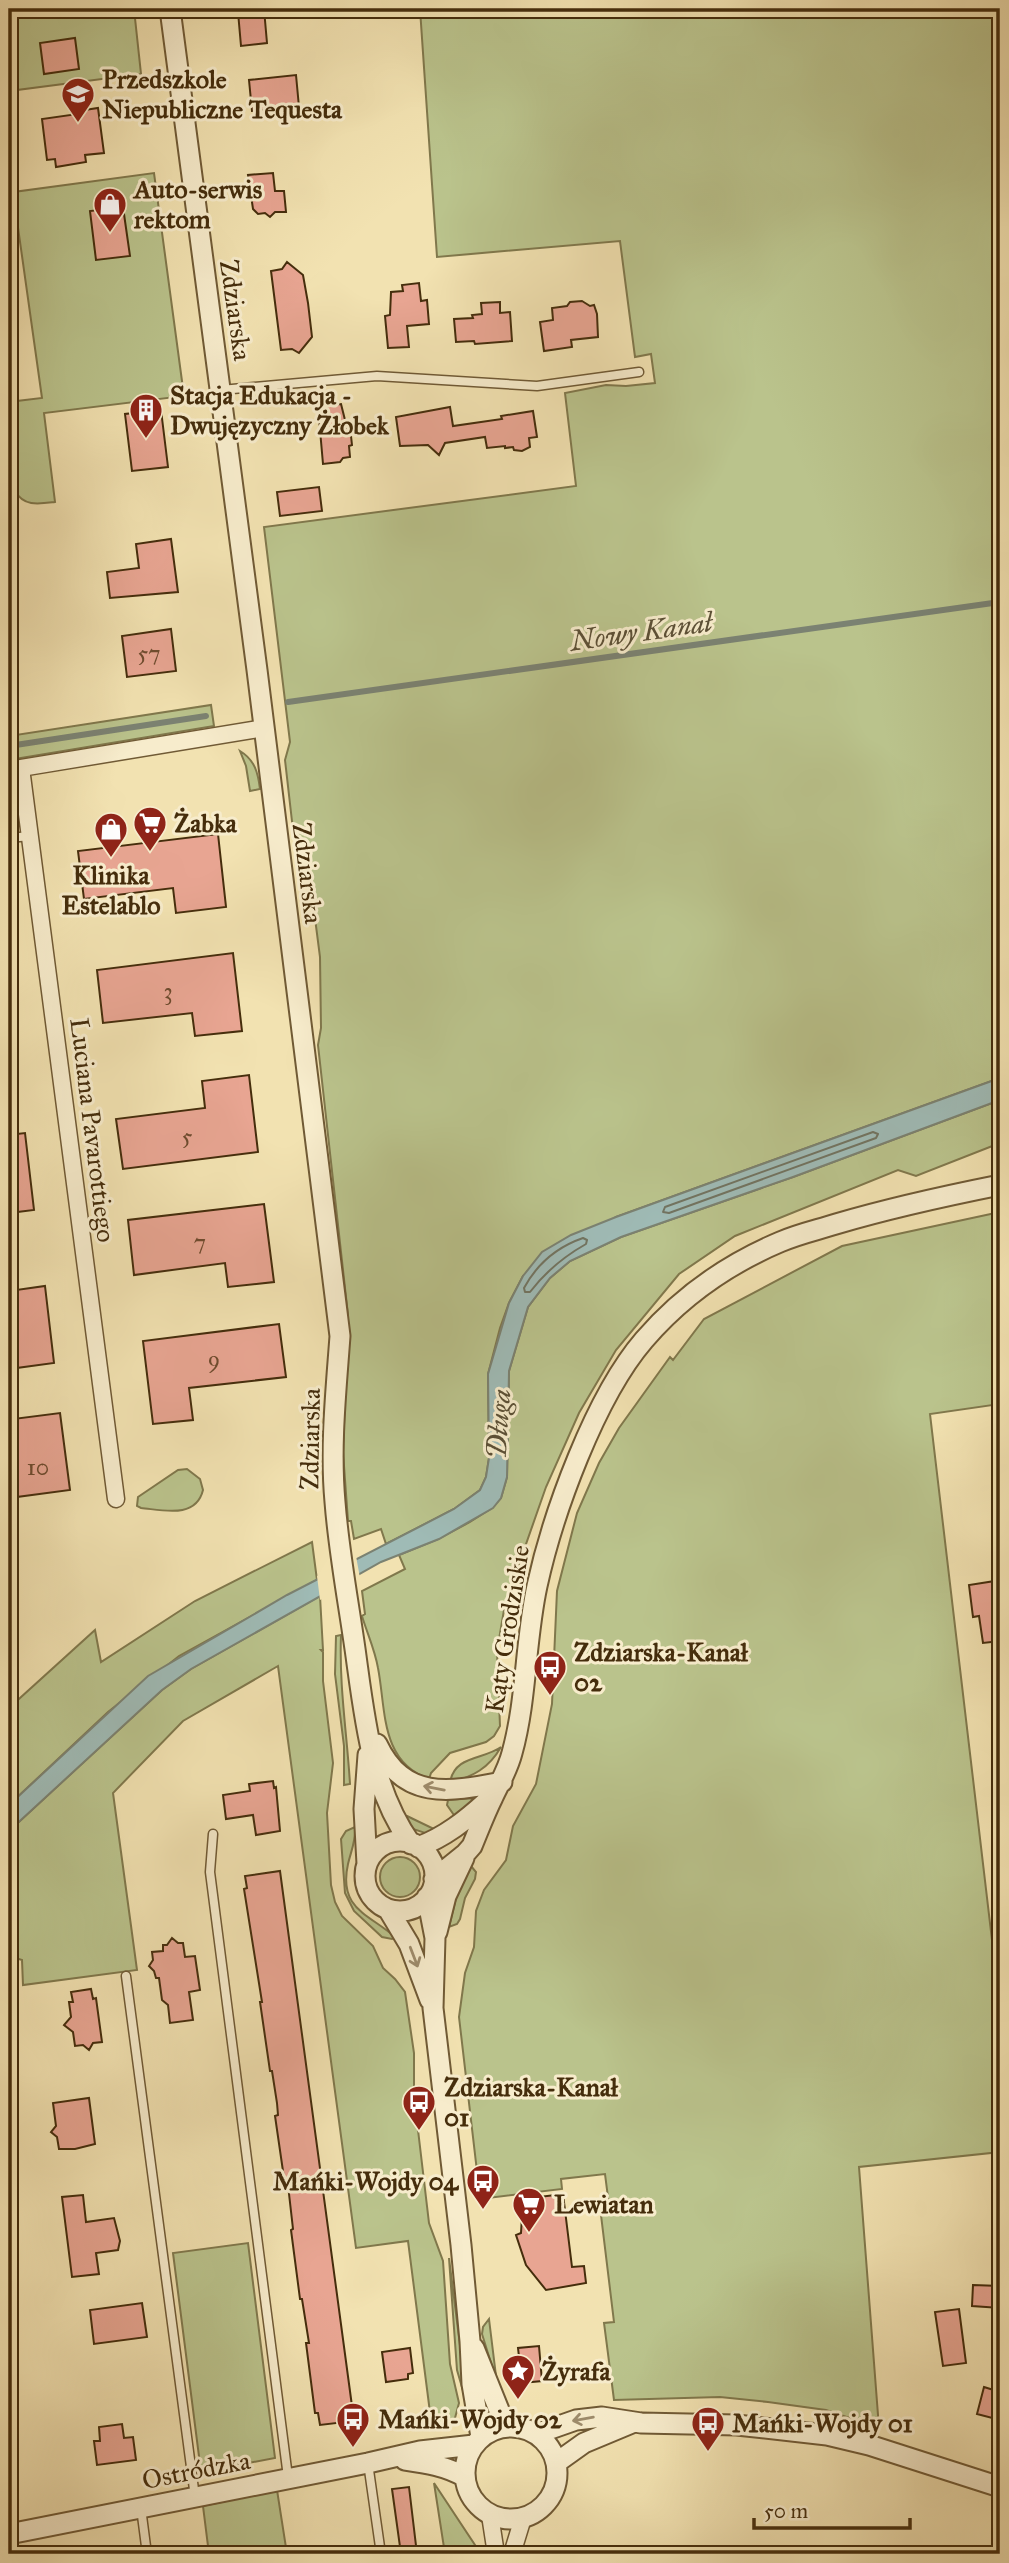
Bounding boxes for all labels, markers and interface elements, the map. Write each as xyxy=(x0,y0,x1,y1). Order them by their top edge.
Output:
place label: Przedszkole Niepubliczne Tequesta xyxy=(102,63,343,125)
school or university icon: Przedszkole Niepubliczne Tequesta xyxy=(59,75,97,124)
place label: Auto-serwis rektom xyxy=(132,173,263,235)
shop icon: Auto-serwis rektom xyxy=(91,185,129,234)
street label: Zdziarska xyxy=(213,257,259,363)
place label: Stacja Edukacja - Dwujęzyczny Żłobek xyxy=(170,379,390,441)
building icon: Stacja Edukacja - Dwujęzyczny Żłobek xyxy=(127,391,165,440)
water label: Nowy Kanał xyxy=(566,604,717,659)
house number: 57 xyxy=(138,639,160,667)
supermarket icon: Żabka xyxy=(131,804,169,853)
place label: Żabka xyxy=(174,807,238,839)
shop icon: Klinika Estelablo xyxy=(92,810,130,859)
street label: Zdziarska xyxy=(286,821,330,925)
place label: Klinika Estelablo xyxy=(62,859,160,921)
house number: 3 xyxy=(163,977,173,1005)
street label: Luciana Pavarottiego xyxy=(63,1016,123,1244)
house number: 5 xyxy=(182,1122,193,1150)
house number: 7 xyxy=(194,1228,206,1256)
house number: 9 xyxy=(208,1345,220,1373)
street label: Zdziarska xyxy=(293,1388,327,1490)
water label: Długa xyxy=(479,1388,518,1460)
house number: 10 xyxy=(27,1453,49,1481)
street label: Kąty Grodziskie xyxy=(478,1542,536,1715)
place label: Zdziarska-Kanał 02 xyxy=(574,1636,749,1698)
bus stop icon: Zdziarska-Kanał 02 xyxy=(531,1648,569,1697)
one-way arrow xyxy=(423,1781,446,1795)
one-way arrow xyxy=(408,1946,421,1967)
place label: Zdziarska-Kanał 01 xyxy=(444,2071,619,2133)
bus stop icon: Zdziarska-Kanał 01 xyxy=(400,2083,438,2132)
bus stop icon: Mańki-Wojdy 04 xyxy=(464,2162,502,2211)
place label: Mańki-Wojdy 04 xyxy=(273,2165,460,2197)
supermarket icon: Lewiatan xyxy=(510,2185,548,2234)
place label: Lewiatan xyxy=(554,2188,653,2220)
place icon: Żyrafa xyxy=(499,2352,537,2401)
place label: Żyrafa xyxy=(542,2355,611,2387)
bus stop icon: Mańki-Wojdy 02 xyxy=(334,2400,372,2449)
place label: Mańki-Wojdy 02 xyxy=(378,2403,563,2435)
bus stop icon: Mańki-Wojdy 01 xyxy=(689,2404,727,2453)
place label: Mańki-Wojdy 01 xyxy=(732,2407,913,2439)
one-way arrow xyxy=(572,2413,595,2427)
street label: Ostródzka xyxy=(139,2444,253,2496)
scale bar xyxy=(754,2486,909,2530)
text: 50 m xyxy=(764,2498,809,2524)

